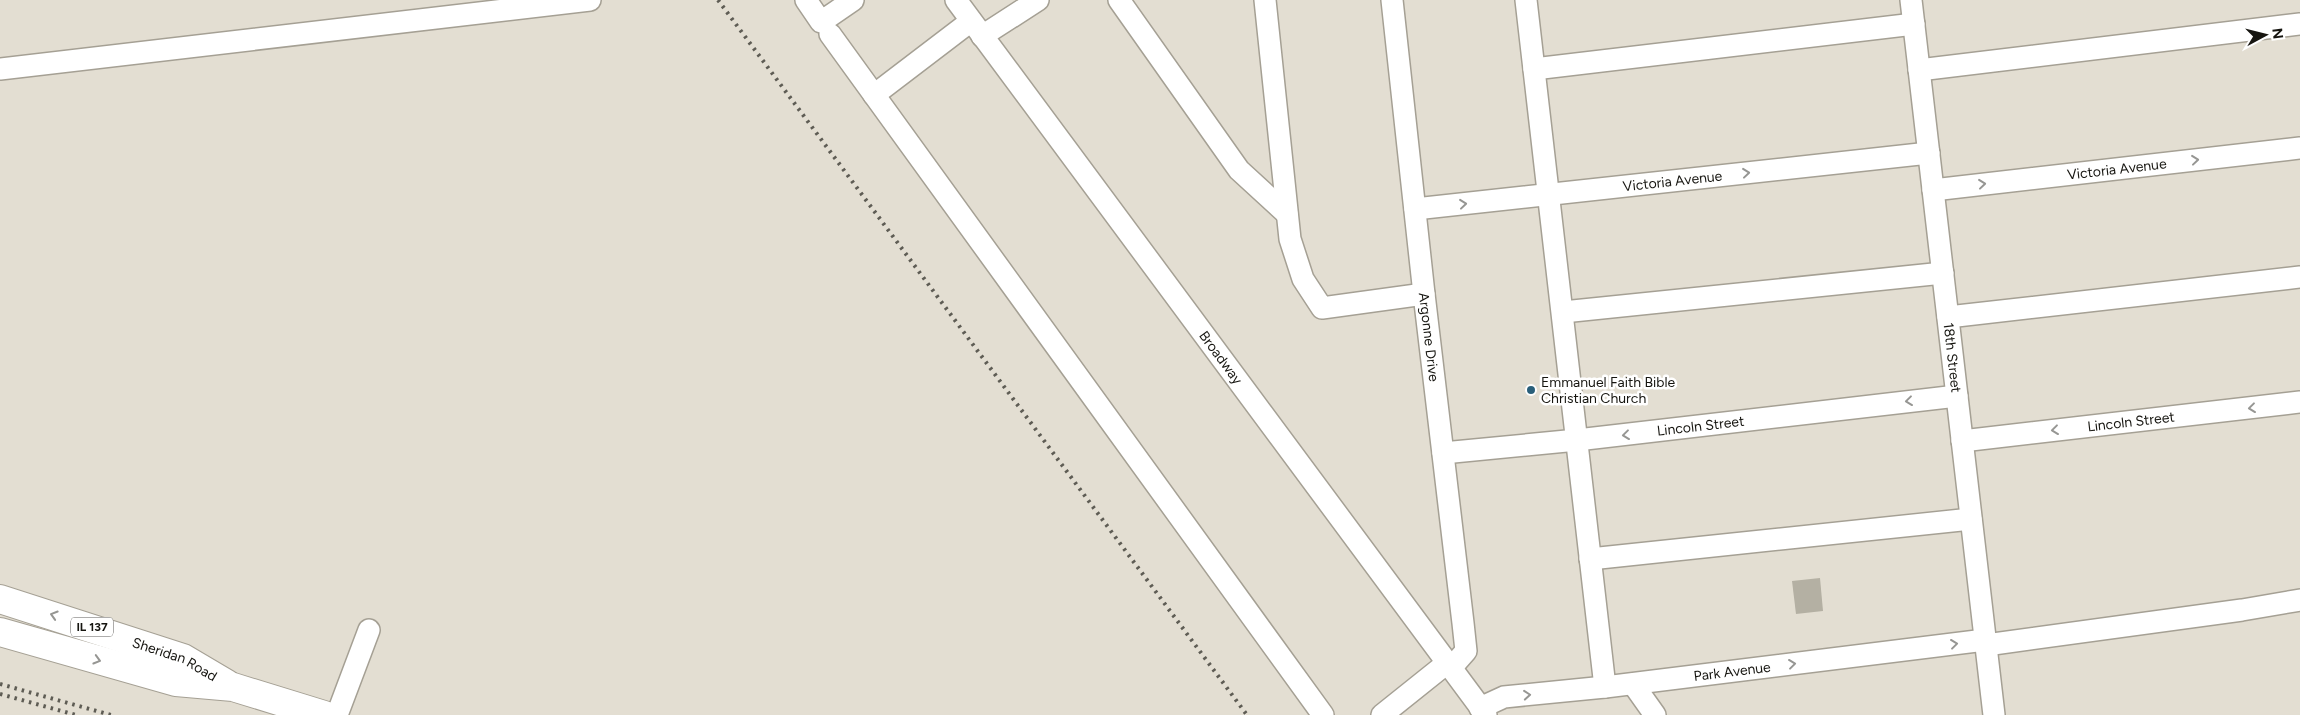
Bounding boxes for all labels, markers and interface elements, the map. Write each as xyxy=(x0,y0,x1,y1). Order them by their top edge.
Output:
north arrow xyxy=(2240,10,2290,60)
text: N xyxy=(2268,27,2287,40)
street label: Victoria Avenue xyxy=(2066,155,2168,183)
one-way arrow xyxy=(2191,155,2199,166)
street label: Victoria Avenue xyxy=(1622,167,1723,195)
one-way arrow xyxy=(1743,168,1751,179)
one-way arrow xyxy=(1978,179,1986,190)
one-way arrow xyxy=(1459,199,1467,210)
street label: Argonne Drive xyxy=(1415,291,1443,383)
street label: 18th Street xyxy=(1940,322,1965,393)
street label: Broadway xyxy=(1196,328,1247,388)
place label: Emmanuel Faith Bible Christian Church xyxy=(1541,374,1676,407)
marker: Emmanuel Faith Bible Christian Church xyxy=(1525,384,1537,396)
one-way arrow xyxy=(1904,395,1912,406)
one-way arrow xyxy=(2247,402,2255,413)
street label: Lincoln Street xyxy=(2086,408,2175,435)
street label: Lincoln Street xyxy=(1656,412,1745,439)
one-way arrow xyxy=(2051,424,2059,435)
one-way arrow xyxy=(1621,429,1629,440)
one-way arrow xyxy=(50,611,58,621)
road number: IL 137 xyxy=(71,618,113,636)
street label: Sheridan Road xyxy=(130,634,220,685)
one-way arrow xyxy=(1950,639,1958,650)
one-way arrow xyxy=(93,654,101,664)
street label: Park Avenue xyxy=(1693,658,1772,684)
one-way arrow xyxy=(1789,659,1797,670)
one-way arrow xyxy=(1523,690,1531,701)

